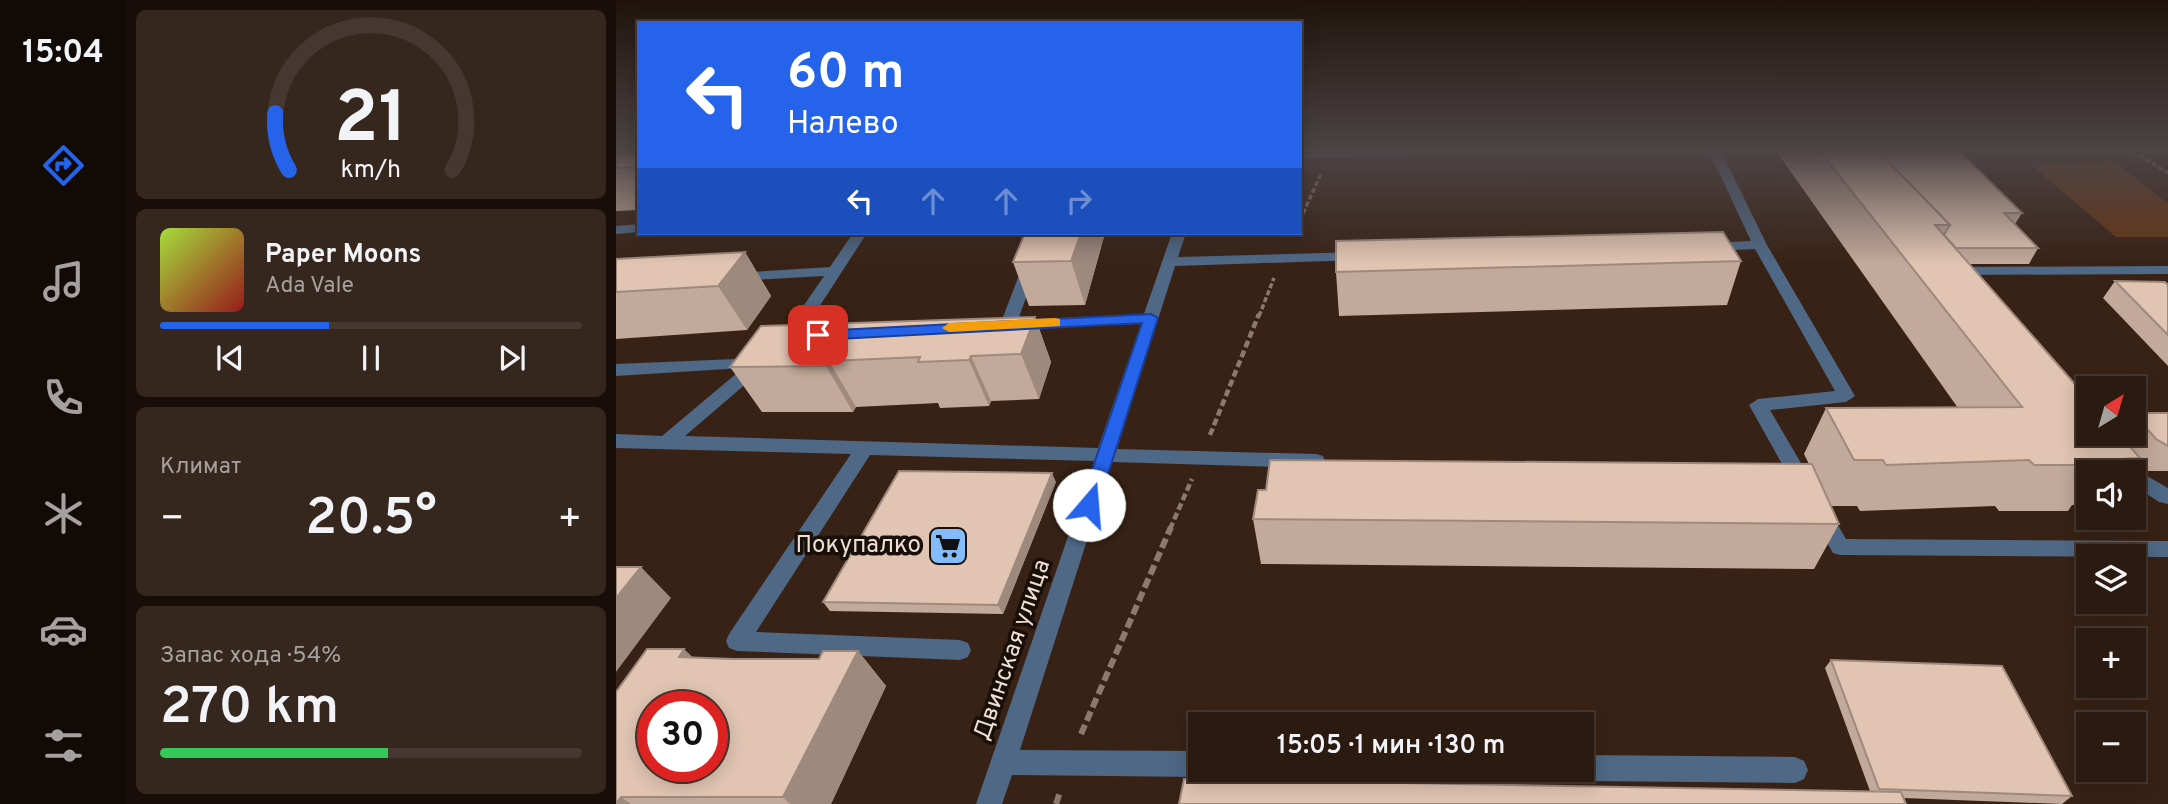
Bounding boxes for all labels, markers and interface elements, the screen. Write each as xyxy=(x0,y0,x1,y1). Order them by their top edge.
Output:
text: 15:04 xyxy=(22,34,104,74)
text: 60 m xyxy=(787,44,905,106)
icon: left xyxy=(672,49,763,140)
text: 21 xyxy=(334,77,408,169)
text: Налево xyxy=(787,105,899,145)
icon: directions xyxy=(39,141,88,190)
text: km/h xyxy=(341,155,401,187)
icon: left xyxy=(841,182,879,220)
icon: ahead xyxy=(914,182,952,220)
icon: ahead xyxy=(987,182,1025,220)
icon: right xyxy=(1060,182,1098,220)
text: Paper Moons xyxy=(265,239,421,272)
icon: music xyxy=(39,257,88,306)
text: Ada Vale xyxy=(265,272,354,301)
pin xyxy=(788,305,848,365)
icon: arrive xyxy=(799,316,837,354)
icon: previous xyxy=(211,339,249,377)
icon: pause xyxy=(352,339,390,377)
icon: next xyxy=(493,339,531,377)
icon: phone xyxy=(39,373,88,422)
north arrow xyxy=(2076,376,2146,446)
map controls xyxy=(2076,376,2146,782)
text: Климат xyxy=(160,453,241,482)
button: sound xyxy=(2076,460,2146,530)
position arrow xyxy=(1052,468,1126,542)
text: 20.5° xyxy=(305,487,437,553)
icon: climate xyxy=(39,489,88,538)
text: − xyxy=(160,496,185,545)
text: + xyxy=(557,496,582,545)
supermarket icon: Покупалко xyxy=(927,525,969,567)
place label: Покупалко xyxy=(796,531,921,561)
button: layers xyxy=(2076,544,2146,614)
street label: Двинская улица xyxy=(968,556,1058,744)
icon: car xyxy=(39,605,88,654)
button: + xyxy=(2076,628,2146,698)
text: Запас хода · 54% xyxy=(160,642,341,671)
text: 270 km xyxy=(160,676,339,742)
speed limit sign: 30 xyxy=(637,691,728,782)
button: − xyxy=(2076,712,2146,782)
icon: filters xyxy=(39,721,88,770)
text: 15:05 · 1 мин · 130 m xyxy=(1277,730,1505,763)

